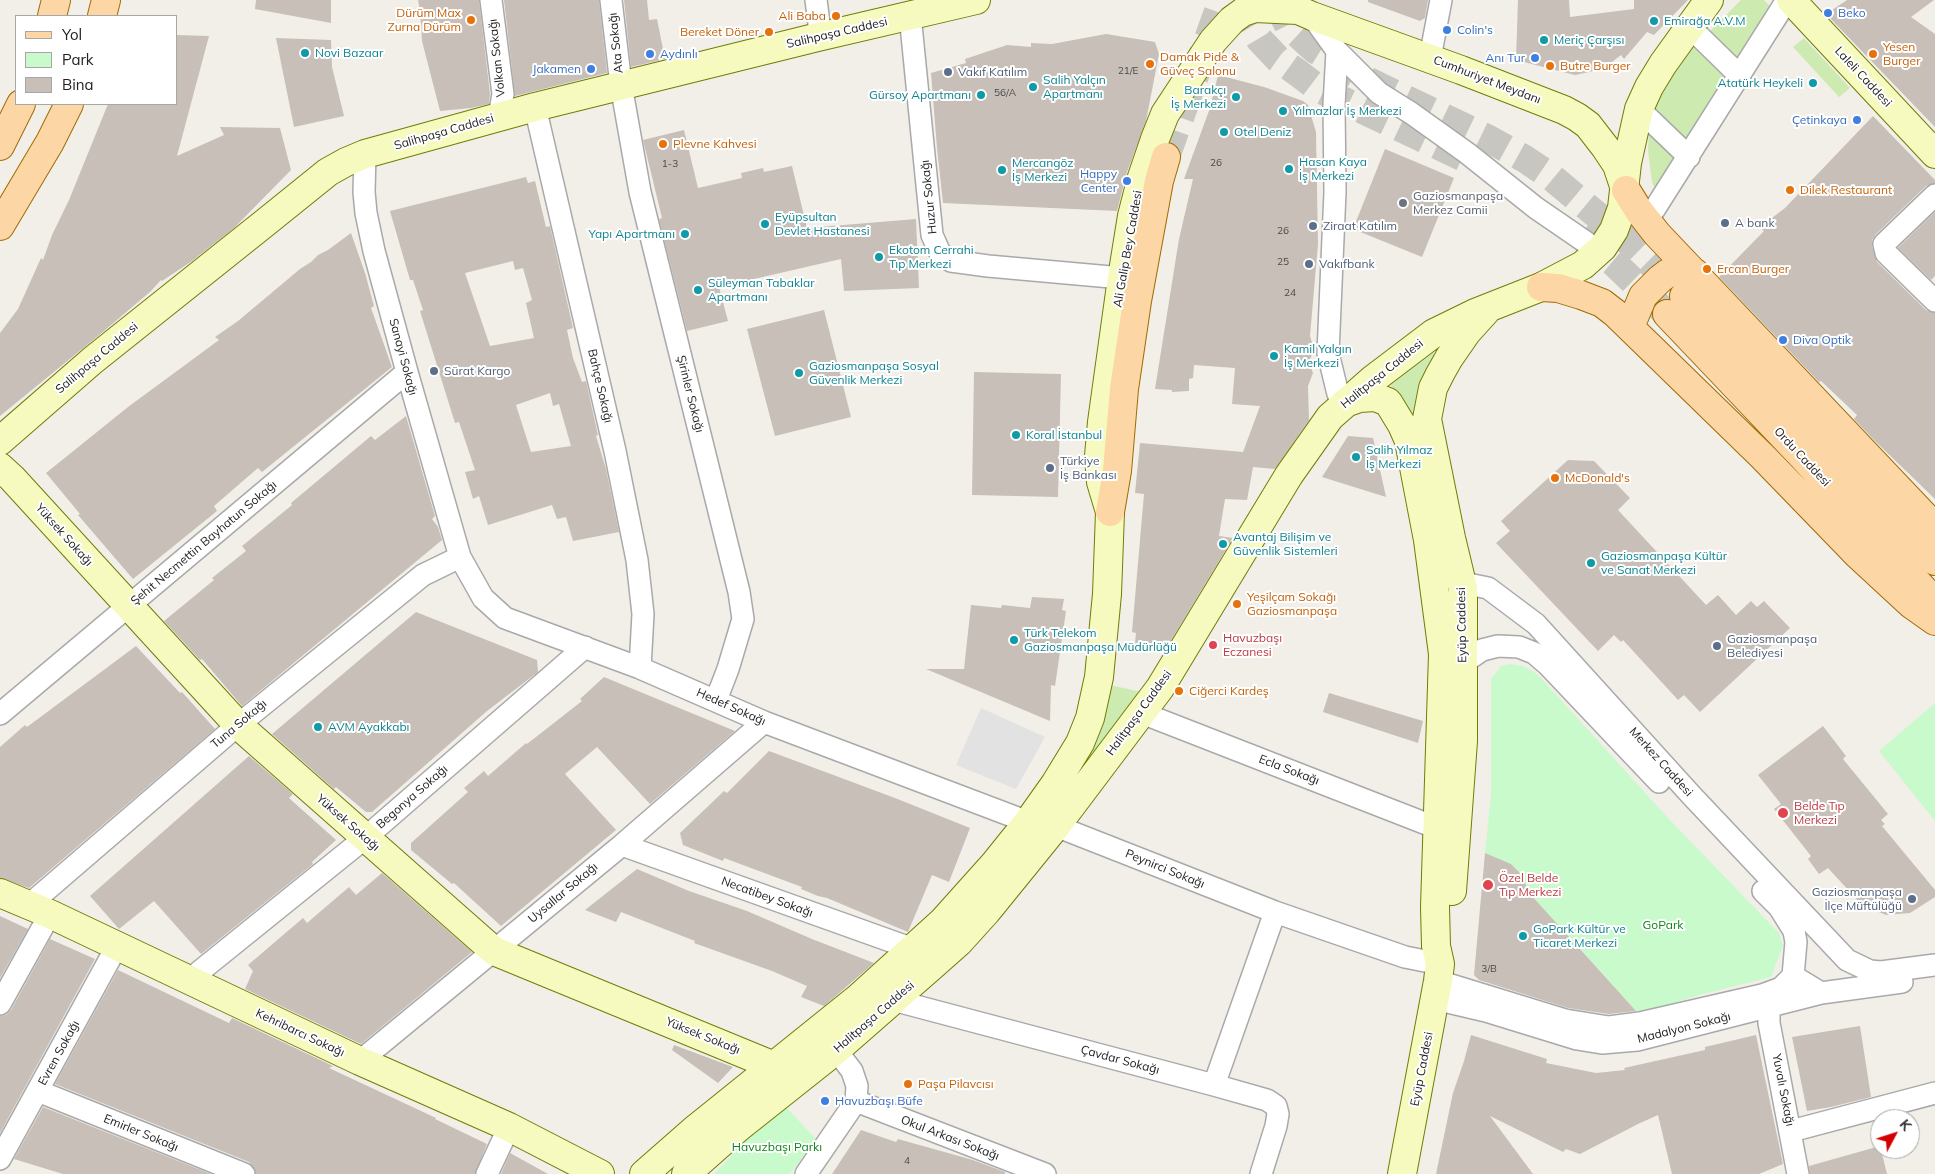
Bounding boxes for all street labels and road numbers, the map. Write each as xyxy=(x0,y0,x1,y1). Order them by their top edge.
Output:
street label: Ata Sokağı xyxy=(606,12,626,74)
street label: Salihpaşa Caddesi xyxy=(785,14,889,52)
street label: Volkan Sokağı xyxy=(486,18,508,98)
street label: Laleli Caddesi xyxy=(1832,44,1894,110)
street label: Cumhuriyet Meydanı xyxy=(1431,53,1543,107)
street label: Salihpaşa Caddesi xyxy=(392,111,496,153)
street label: Huzur Sokağı xyxy=(918,159,940,235)
street label: Ali Galip Bey Caddesi xyxy=(1111,189,1145,309)
street label: Sanayi Sokağı xyxy=(386,317,420,397)
street label: Salihpaşa Caddesi xyxy=(53,319,141,397)
street label: Halitpaşa Caddesi xyxy=(1338,336,1426,412)
street label: Bahçe Sokağı xyxy=(584,348,616,424)
street label: Şirinler Sokağı xyxy=(673,354,707,434)
street label: Ordu Caddesi xyxy=(1771,424,1833,490)
street label: Şehit Necmettin Bayhatun Sokağı xyxy=(128,478,280,608)
street label: Yüksek Sokağı xyxy=(32,501,96,569)
street label: Eyüp Caddesi xyxy=(1454,587,1470,663)
street label: Halitpaşa Caddesi xyxy=(1103,668,1175,758)
street label: Hedef Sokağı xyxy=(694,685,768,729)
street label: Tuna Sokağı xyxy=(208,696,270,752)
street label: Merkez Caddesi xyxy=(1626,724,1696,800)
street label: Ecla Sokağı xyxy=(1257,752,1321,788)
street label: Begonya Sokağı xyxy=(373,762,451,832)
street label: Yüksek Sokağı xyxy=(313,792,383,854)
street label: Peynirci Sokağı xyxy=(1123,847,1207,891)
street label: Uysallar Sokağı xyxy=(525,860,601,926)
street label: Necatibey Sokağı xyxy=(719,874,815,920)
street label: Halitpaşa Caddesi xyxy=(831,978,917,1056)
street label: Kehribarcı Sokağı xyxy=(253,1006,347,1060)
street label: Madalyon Sokağı xyxy=(1636,1009,1732,1047)
street label: Yüksek Sokağı xyxy=(664,1015,742,1057)
street label: Evren Sokağı xyxy=(35,1018,83,1088)
street label: Eyüp Caddesi xyxy=(1408,1031,1436,1107)
street label: Çavdar Sokağı xyxy=(1079,1043,1161,1077)
street label: Yuvalı Sokağı xyxy=(1769,1053,1797,1127)
street label: Emirler Sokağı xyxy=(101,1111,181,1155)
street label: Okul Arkası Sokağı xyxy=(899,1113,1001,1163)

